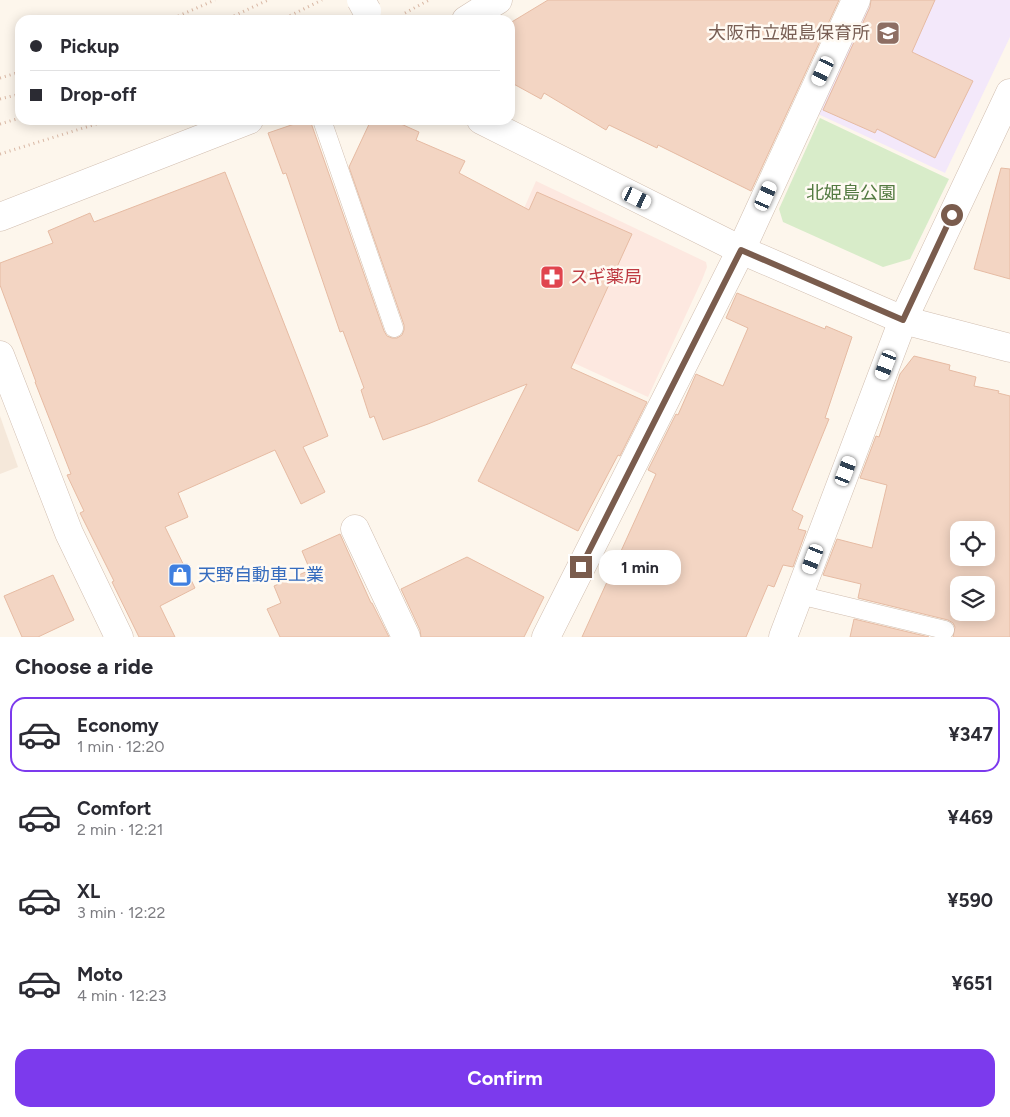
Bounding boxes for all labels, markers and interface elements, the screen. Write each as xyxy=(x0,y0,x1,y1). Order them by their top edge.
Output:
school or university icon: 大阪市立姫島保育所 xyxy=(875,20,901,46)
place label: 大阪市立姫島保育所 xyxy=(708,22,870,44)
text: Pickup xyxy=(60,35,119,58)
car xyxy=(809,54,836,88)
text: Drop-off xyxy=(60,83,137,106)
car xyxy=(753,179,778,213)
park label: 北姫島公園 xyxy=(806,182,896,204)
car xyxy=(620,185,653,211)
route start xyxy=(941,204,963,226)
pharmacy icon: スギ薬局 xyxy=(539,264,565,290)
place label: スギ薬局 xyxy=(570,266,642,288)
car xyxy=(873,348,898,382)
car xyxy=(833,454,858,488)
map controls xyxy=(950,521,995,621)
button: locate xyxy=(950,521,995,566)
car xyxy=(800,542,825,576)
callout: 1 min xyxy=(598,550,681,584)
route end xyxy=(570,556,592,578)
text: 1 min xyxy=(621,558,659,577)
shop icon: 天野自動車工業 xyxy=(167,562,193,588)
place label: 天野自動車工業 xyxy=(198,564,324,586)
button: layers xyxy=(950,576,995,621)
text: Choose a ride xyxy=(15,653,153,680)
icon: car xyxy=(17,712,62,757)
text: Economy xyxy=(77,714,159,737)
text: ¥347 xyxy=(949,723,993,746)
text: 1 min · 12:20 xyxy=(77,737,165,756)
icon: car xyxy=(17,795,62,840)
text: Comfort xyxy=(77,797,152,820)
text: ¥469 xyxy=(948,806,993,829)
text: 2 min · 12:21 xyxy=(77,820,163,839)
icon: car xyxy=(17,878,62,923)
text: XL xyxy=(77,880,100,903)
text: ¥590 xyxy=(947,889,993,912)
text: 3 min · 12:22 xyxy=(77,903,165,922)
icon: car xyxy=(17,961,62,1006)
text: Moto xyxy=(77,963,123,986)
text: ¥651 xyxy=(952,972,993,995)
text: 4 min · 12:23 xyxy=(77,986,166,1005)
button: Confirm xyxy=(15,1049,995,1107)

